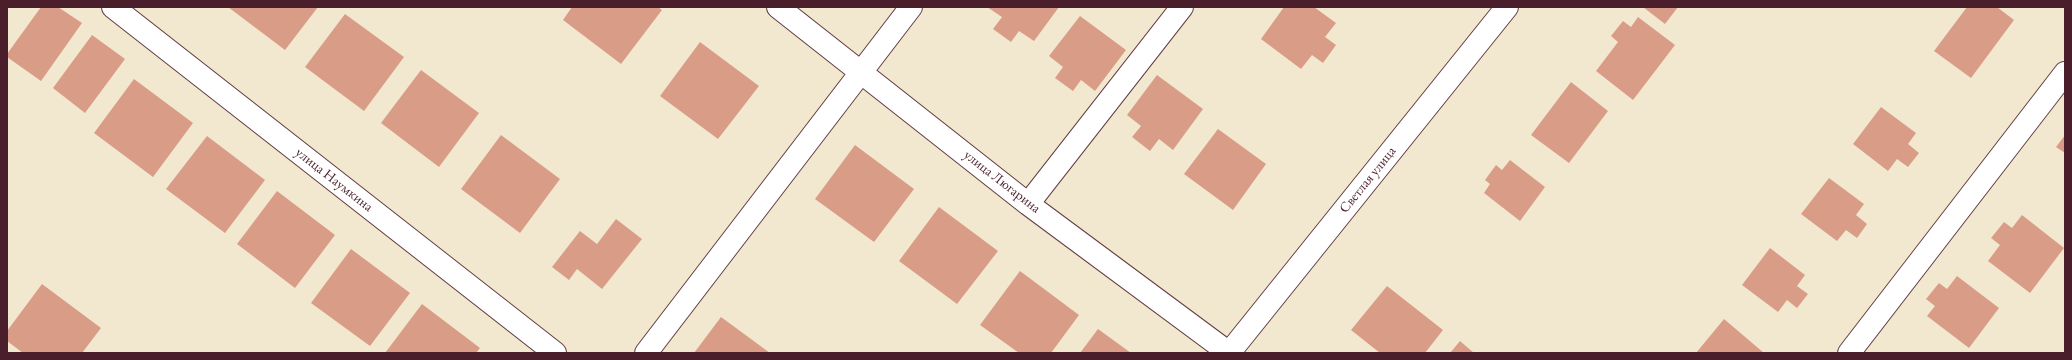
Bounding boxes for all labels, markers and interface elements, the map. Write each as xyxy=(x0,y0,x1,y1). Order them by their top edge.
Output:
street label: Светлая улица xyxy=(1336,143,1400,217)
street label: улица Наумкина xyxy=(292,144,376,216)
street label: улица Люгарина xyxy=(960,147,1044,217)

